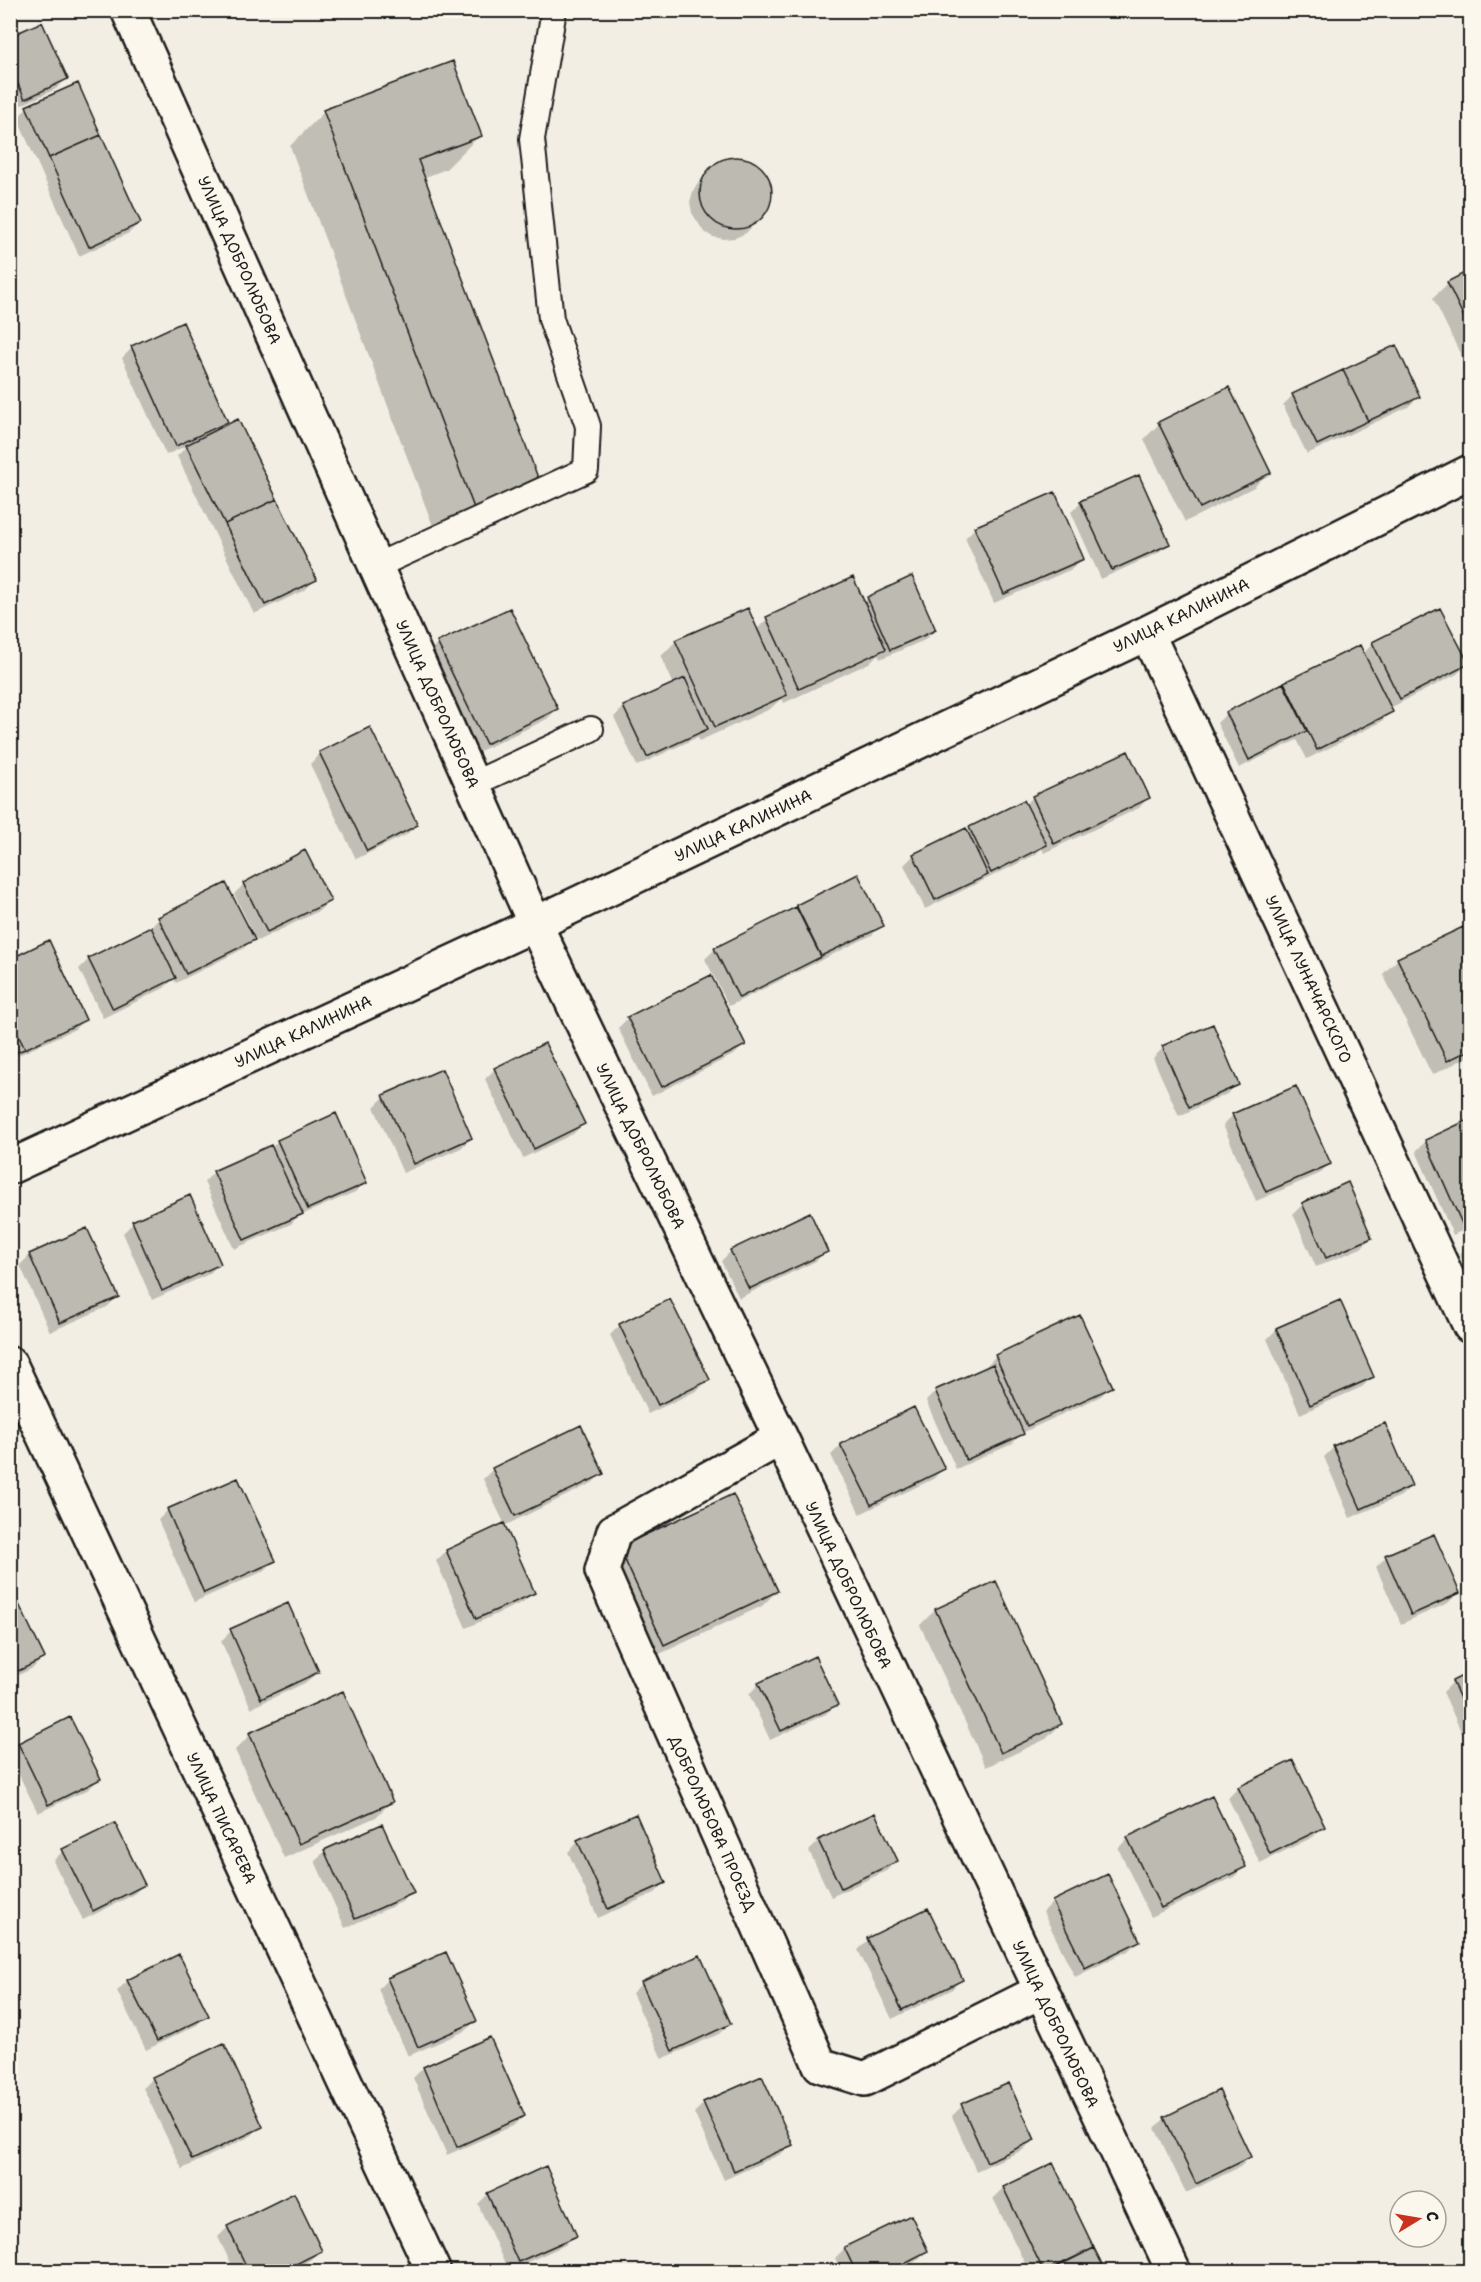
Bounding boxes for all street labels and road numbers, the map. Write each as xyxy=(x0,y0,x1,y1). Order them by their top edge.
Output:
street label: УЛИЦА ДОБРОЛЮБОВА xyxy=(193,173,286,348)
street label: УЛИЦА КАЛИНИНА xyxy=(1110,573,1253,658)
street label: УЛИЦА ДОБРОЛЮБОВА xyxy=(391,617,484,792)
street label: УЛИЦА КАЛИНИНА xyxy=(671,784,815,866)
street label: УЛИЦА ЛУНАЧАРСКОГО xyxy=(1260,892,1357,1067)
street label: УЛИЦА КАЛИНИНА xyxy=(231,990,375,1072)
street label: УЛИЦА ДОБРОЛЮБОВА xyxy=(591,1060,690,1233)
street label: УЛИЦА ДОБРОЛЮБОВА xyxy=(801,1498,897,1672)
street label: ДОБРОЛЮБОВА ПРОЕЗД xyxy=(664,1732,761,1915)
street label: УЛИЦА ПИСАРЕВА xyxy=(182,1749,261,1887)
street label: УЛИЦА ДОБРОЛЮБОВА xyxy=(1008,1937,1104,2111)

